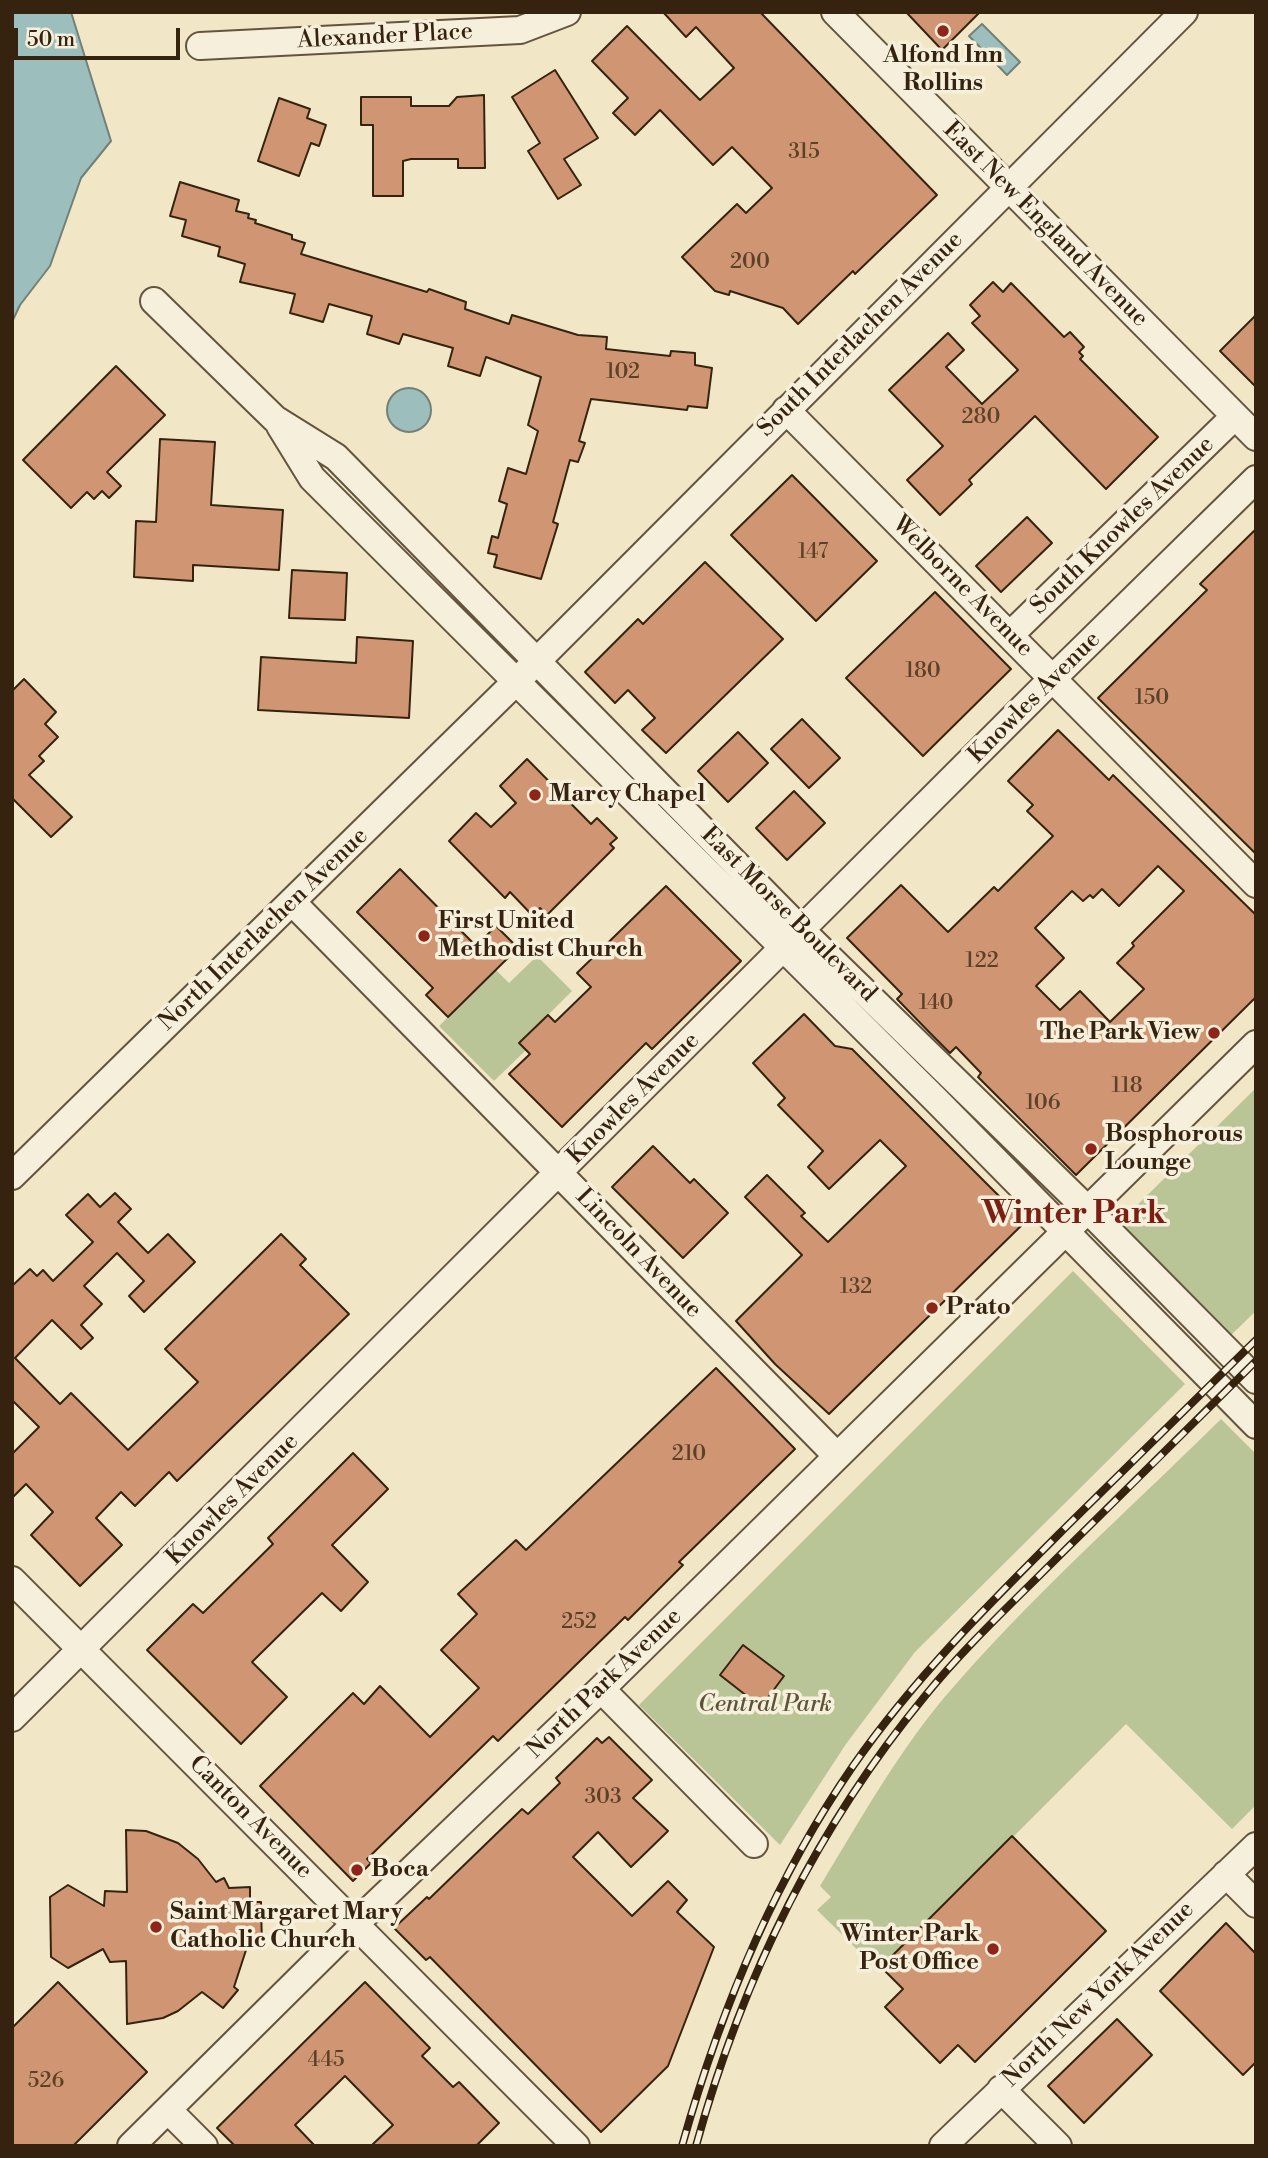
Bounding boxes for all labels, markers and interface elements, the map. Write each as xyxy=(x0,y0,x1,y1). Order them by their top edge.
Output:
scale bar xyxy=(18,14,184,58)
street label: Alexander Place xyxy=(297,18,473,56)
marker: Alfond Inn Rollins xyxy=(935,23,951,39)
text: 50 m xyxy=(27,27,75,53)
place label: Alfond Inn Rollins xyxy=(883,42,1003,98)
street label: East New England Avenue xyxy=(936,116,1154,334)
house number: 315 xyxy=(788,140,820,166)
street label: South Interlachen Avenue xyxy=(752,226,970,444)
house number: 200 xyxy=(730,250,770,276)
house number: 102 xyxy=(606,360,640,386)
house number: 280 xyxy=(962,405,1000,431)
street label: South Knowles Avenue xyxy=(1025,431,1221,621)
street label: Welborne Avenue xyxy=(885,510,1039,664)
house number: 147 xyxy=(798,540,828,566)
street label: Knowles Avenue xyxy=(963,626,1107,770)
house number: 180 xyxy=(905,659,941,685)
house number: 150 xyxy=(1135,686,1169,712)
place label: Marcy Chapel xyxy=(549,781,705,809)
marker: Marcy Chapel xyxy=(527,787,543,803)
street label: East Morse Boulevard xyxy=(694,821,882,1009)
street label: North Interlachen Avenue xyxy=(153,822,375,1038)
place label: First United Methodist Church xyxy=(438,908,643,964)
marker: First United Methodist Church xyxy=(416,928,432,944)
house number: 122 xyxy=(965,949,999,975)
house number: 140 xyxy=(919,991,953,1017)
place label: The Park View xyxy=(1040,1019,1200,1047)
marker: The Park View xyxy=(1206,1025,1222,1041)
street label: Knowles Avenue xyxy=(562,1027,706,1171)
house number: 118 xyxy=(1111,1074,1143,1100)
house number: 106 xyxy=(1025,1091,1061,1117)
place label: Bosphorous Lounge xyxy=(1105,1121,1243,1177)
marker: Bosphorous Lounge xyxy=(1083,1141,1099,1157)
street label: Lincoln Avenue xyxy=(569,1183,707,1325)
district label: Winter Park xyxy=(982,1196,1166,1234)
house number: 132 xyxy=(840,1275,872,1301)
place label: Prato xyxy=(946,1294,1011,1322)
marker: Prato xyxy=(924,1300,940,1316)
street label: Knowles Avenue xyxy=(161,1428,305,1572)
house number: 210 xyxy=(672,1442,706,1468)
street label: North Park Avenue xyxy=(522,1603,688,1765)
house number: 252 xyxy=(561,1610,597,1636)
park label: Central Park xyxy=(698,1691,832,1719)
street label: Canton Avenue xyxy=(182,1750,318,1886)
house number: 303 xyxy=(584,1785,622,1811)
place label: Boca xyxy=(371,1856,429,1884)
marker: Boca xyxy=(349,1862,365,1878)
street label: North New York Avenue xyxy=(997,1896,1201,2094)
place label: Saint Margaret Mary Catholic Church xyxy=(170,1899,403,1955)
marker: Saint Margaret Mary Catholic Church xyxy=(148,1919,164,1935)
place label: Winter Park Post Office xyxy=(841,1921,979,1977)
marker: Winter Park Post Office xyxy=(985,1941,1001,1957)
house number: 445 xyxy=(308,2048,344,2074)
house number: 526 xyxy=(28,2069,64,2095)

